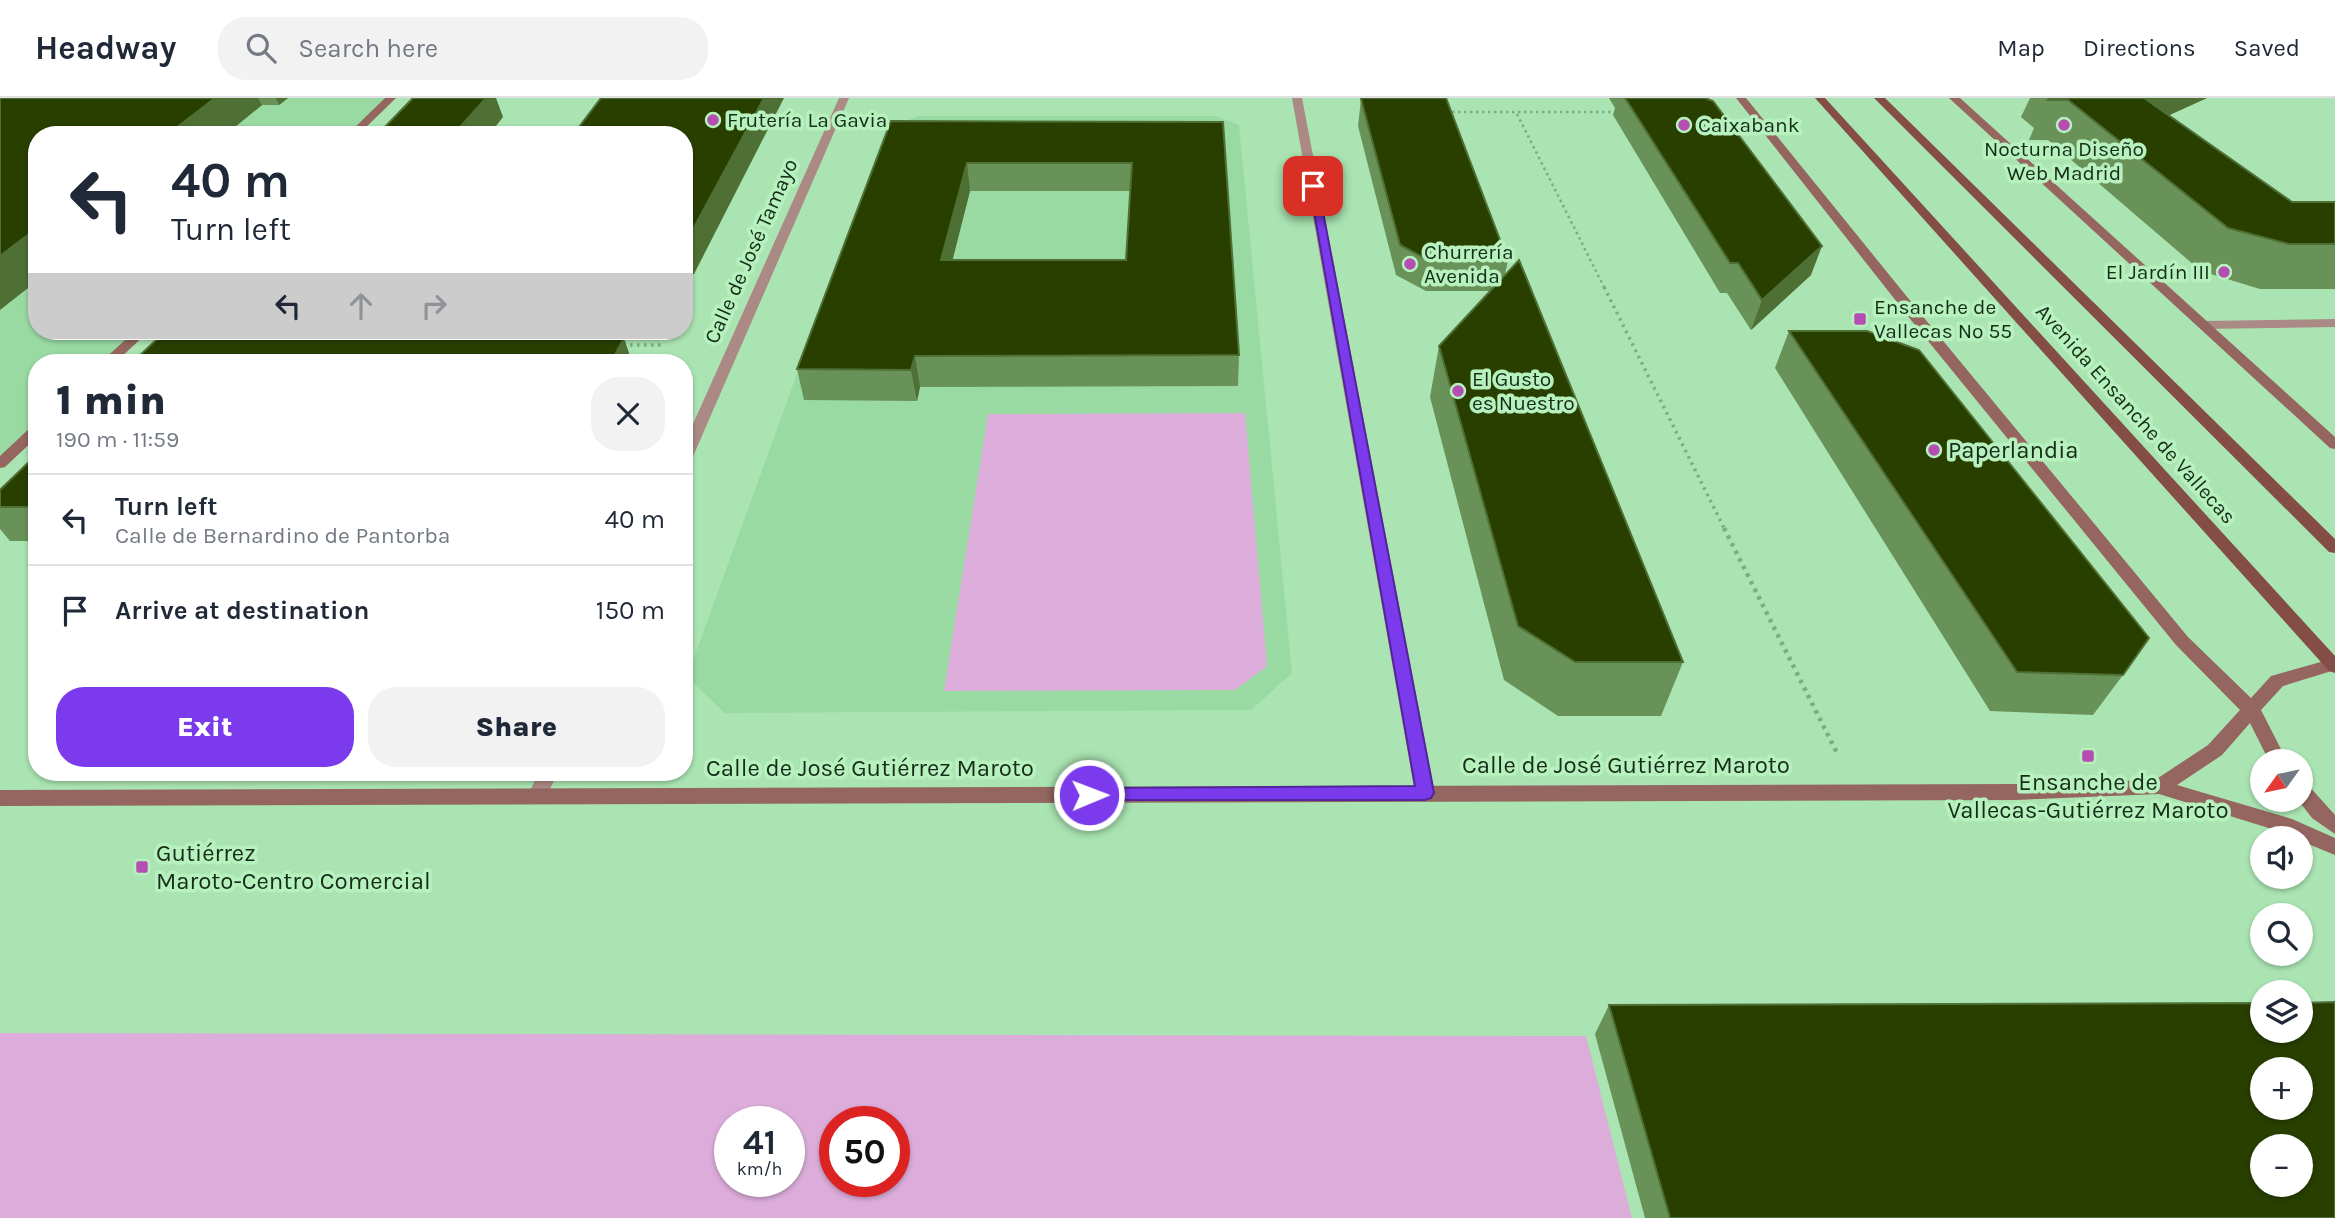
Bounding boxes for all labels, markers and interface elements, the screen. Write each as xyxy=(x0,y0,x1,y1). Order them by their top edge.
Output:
search box xyxy=(218,17,708,80)
text: Headway xyxy=(35,29,176,67)
icon: search xyxy=(242,29,280,67)
text: Search here xyxy=(298,33,438,64)
text: Map xyxy=(1997,34,2045,62)
text: Directions xyxy=(2083,34,2196,62)
text: Saved xyxy=(2234,34,2300,62)
place label: Frutería La Gavia xyxy=(727,108,887,132)
marker: Frutería La Gavia xyxy=(705,112,721,128)
place label: Caixabank xyxy=(1698,113,1800,137)
marker: Caixabank xyxy=(1676,117,1692,133)
marker: Nocturna Diseño Web Madrid xyxy=(2056,117,2072,133)
place label: Nocturna Diseño Web Madrid xyxy=(1984,137,2144,185)
text: 40 m xyxy=(171,152,290,209)
icon: left xyxy=(56,154,147,245)
street label: Calle de José Tamayo xyxy=(699,155,803,347)
pin xyxy=(1283,156,1343,216)
icon: arrive xyxy=(1294,167,1332,205)
text: Turn left xyxy=(171,211,291,248)
place label: Churrería Avenida xyxy=(1424,240,1514,288)
marker: Churrería Avenida xyxy=(1402,256,1418,272)
place label: El Jardín III xyxy=(2106,260,2210,284)
marker: El Jardín III xyxy=(2216,264,2232,280)
icon: left xyxy=(269,287,307,325)
icon: ahead xyxy=(342,287,380,325)
icon: right xyxy=(415,287,453,325)
place label: Ensanche de Vallecas Nº 55 xyxy=(1874,295,2012,343)
street label: Avenida Ensanche de Vallecas xyxy=(2031,299,2241,529)
marker: Ensanche de Vallecas Nº 55 xyxy=(1852,311,1868,327)
place label: El Gusto es Nuestro xyxy=(1472,367,1575,415)
text: 1 min xyxy=(56,375,166,425)
button: close xyxy=(591,377,665,451)
marker: El Gusto es Nuestro xyxy=(1450,383,1466,399)
text: 190 m · 11:59 xyxy=(56,426,179,453)
place label: Paperlandia xyxy=(1948,436,2079,464)
marker: Paperlandia xyxy=(1926,442,1942,458)
text: Turn left xyxy=(115,491,217,522)
icon: left xyxy=(56,501,94,539)
text: 40 m xyxy=(605,504,665,535)
text: Calle de Bernardino de Pantorba xyxy=(115,522,450,549)
icon: arrive xyxy=(56,592,94,630)
text: Arrive at destination xyxy=(115,595,369,626)
text: 150 m xyxy=(596,595,665,626)
button: Exit xyxy=(56,687,354,767)
button: Share xyxy=(368,687,665,767)
marker: Ensanche de Vallecas-Gutiérrez Maroto xyxy=(2080,748,2096,764)
north arrow xyxy=(2250,749,2314,812)
map controls xyxy=(2250,749,2313,1197)
street label: Calle de José Gutiérrez Maroto xyxy=(1462,751,1790,779)
street label: Calle de José Gutiérrez Maroto xyxy=(706,754,1034,782)
position arrow xyxy=(1052,758,1126,832)
place label: Ensanche de Vallecas-Gutiérrez Maroto xyxy=(1948,768,2229,824)
button: sound xyxy=(2250,826,2313,889)
place label: Gutiérrez Maroto-Centro Comercial xyxy=(156,839,431,895)
marker: Gutiérrez Maroto-Centro Comercial xyxy=(134,859,150,875)
button: search xyxy=(2250,903,2313,966)
button: layers xyxy=(2250,980,2313,1043)
button: + xyxy=(2250,1057,2313,1120)
speed limit sign: 50 xyxy=(819,1106,910,1197)
text: 41 xyxy=(743,1122,776,1163)
button: − xyxy=(2250,1134,2313,1197)
text: km/h xyxy=(737,1158,782,1180)

